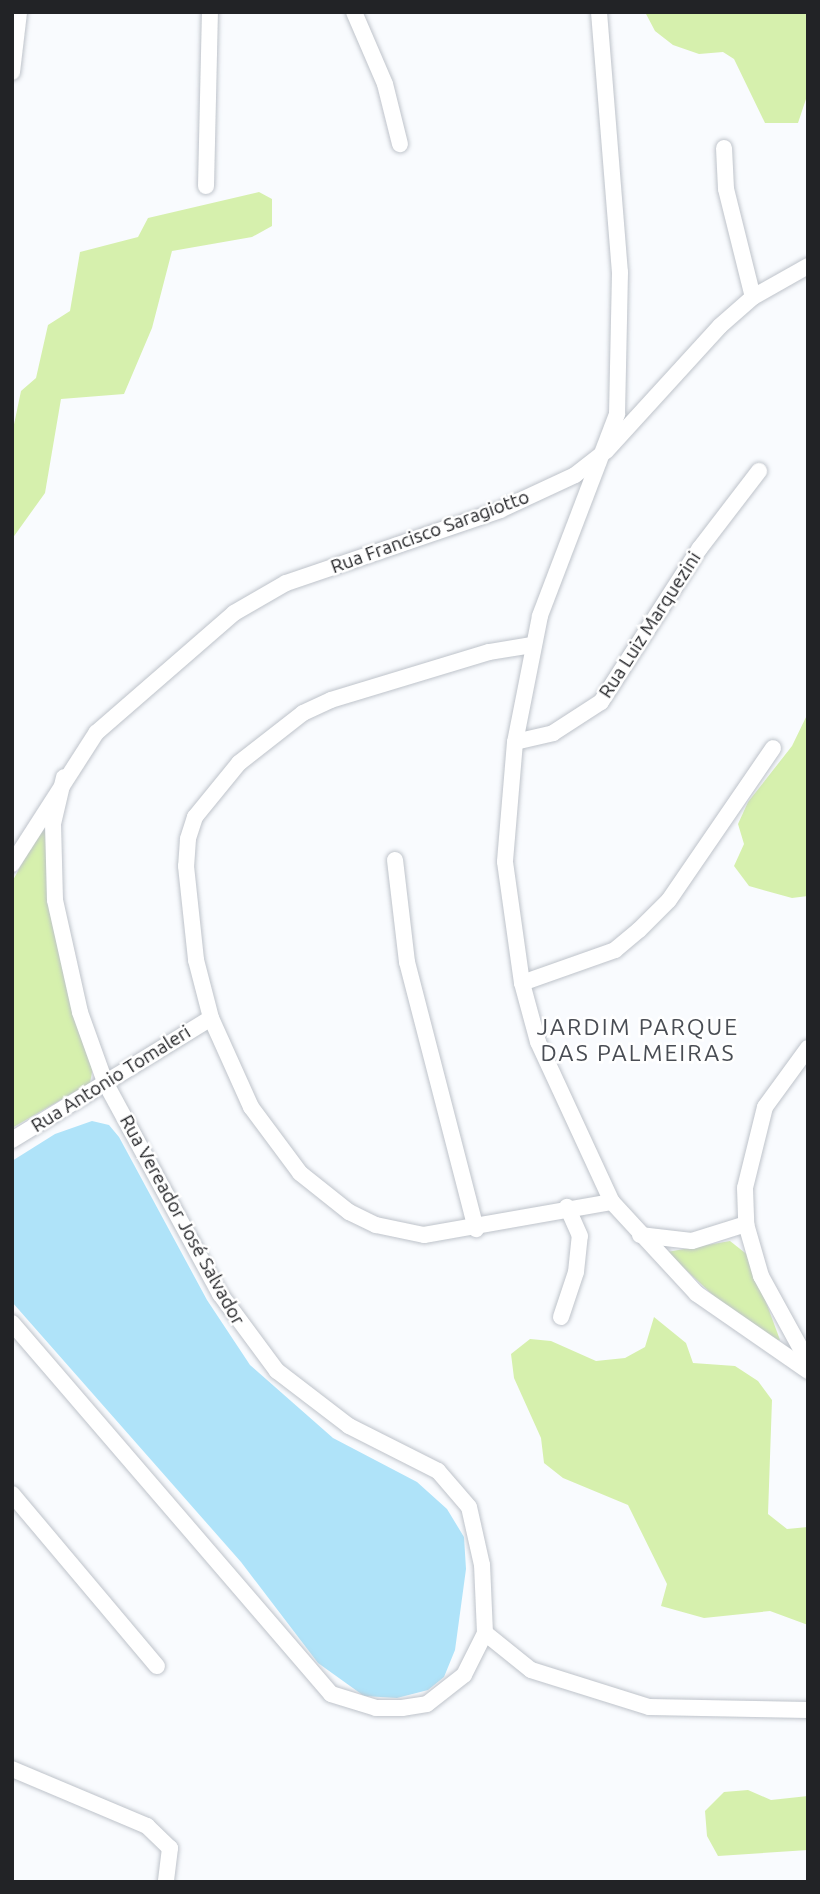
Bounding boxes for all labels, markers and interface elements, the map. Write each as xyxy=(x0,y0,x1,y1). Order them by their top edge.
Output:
street label: Rua Francisco Saragiotto xyxy=(328,485,532,579)
street label: Rua Luiz Marquezini xyxy=(594,548,706,702)
district label: JARDIM PARQUE DAS PALMEIRAS xyxy=(538,1013,738,1067)
street label: Rua Antonio Tomaleri xyxy=(27,1021,195,1137)
street label: Rua Vereador José Salvador xyxy=(115,1111,249,1329)

